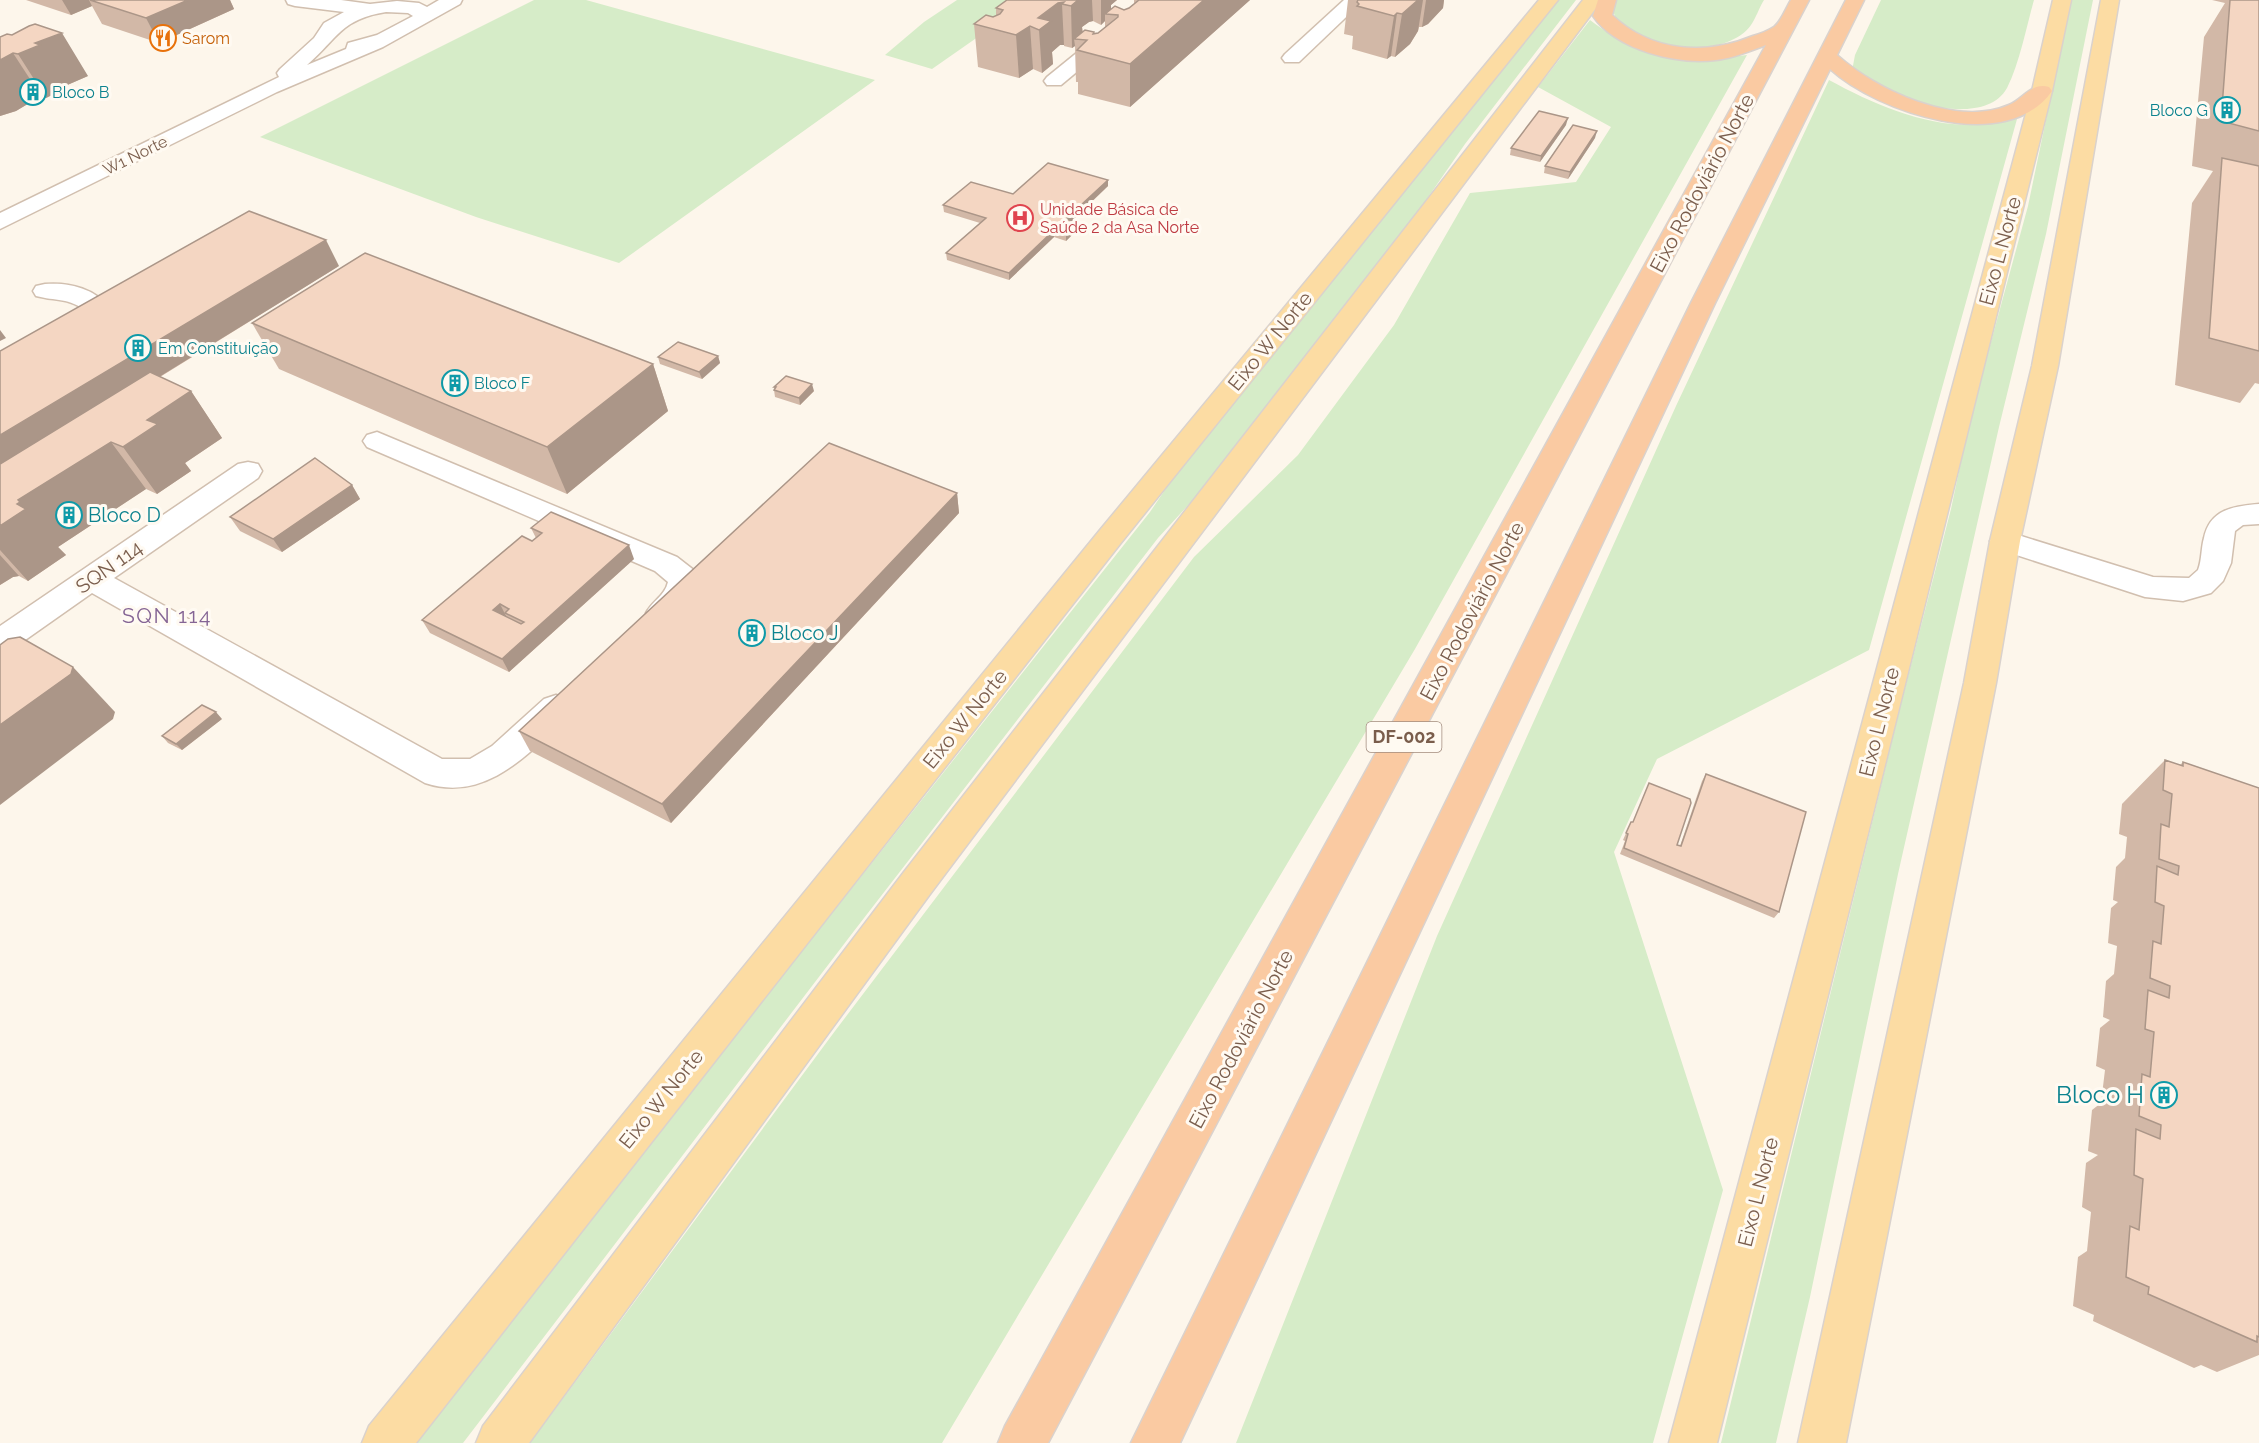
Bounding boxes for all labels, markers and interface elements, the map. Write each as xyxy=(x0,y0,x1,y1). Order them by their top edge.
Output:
restaurant icon: Sarom xyxy=(148,23,178,53)
place label: Sarom xyxy=(182,29,230,48)
building icon: Bloco B xyxy=(18,77,48,107)
place label: Bloco B xyxy=(52,83,110,102)
street label: Eixo Rodoviário Norte xyxy=(1645,89,1759,276)
building icon: Bloco G xyxy=(2212,95,2242,125)
place label: Bloco G xyxy=(2150,101,2208,120)
street label: W1 Norte xyxy=(100,132,171,179)
street label: Eixo L Norte xyxy=(1974,194,2026,308)
place label: Unidade Básica de Saúde 2 da Asa Norte xyxy=(1040,200,1199,237)
hospital icon: Unidade Básica de Saúde 2 da Asa Norte xyxy=(1005,203,1035,233)
street label: Eixo W Norte xyxy=(1223,287,1317,395)
building icon: Em Constituição xyxy=(123,333,153,363)
place label: Em Constituição xyxy=(158,339,278,358)
building icon: Bloco F xyxy=(440,368,470,398)
place label: Bloco F xyxy=(474,374,530,393)
building icon: Bloco D xyxy=(54,500,84,530)
place label: Bloco D xyxy=(88,503,161,527)
street label: Eixo Rodoviário Norte xyxy=(1415,517,1529,704)
street label: SQN 114 xyxy=(71,535,147,599)
district label: SQN 114 xyxy=(122,603,212,628)
building icon: Bloco J xyxy=(737,618,767,648)
place label: Bloco J xyxy=(771,621,839,645)
street label: Eixo W Norte xyxy=(918,665,1012,773)
street label: Eixo L Norte xyxy=(1854,665,1904,779)
road number: DF-002 xyxy=(1366,722,1442,752)
street label: Eixo Rodoviário Norte xyxy=(1184,945,1298,1132)
street label: Eixo W Norte xyxy=(614,1045,708,1153)
place label: Bloco H xyxy=(2056,1080,2144,1109)
building icon: Bloco H xyxy=(2149,1080,2179,1110)
street label: Eixo L Norte xyxy=(1733,1135,1783,1249)

